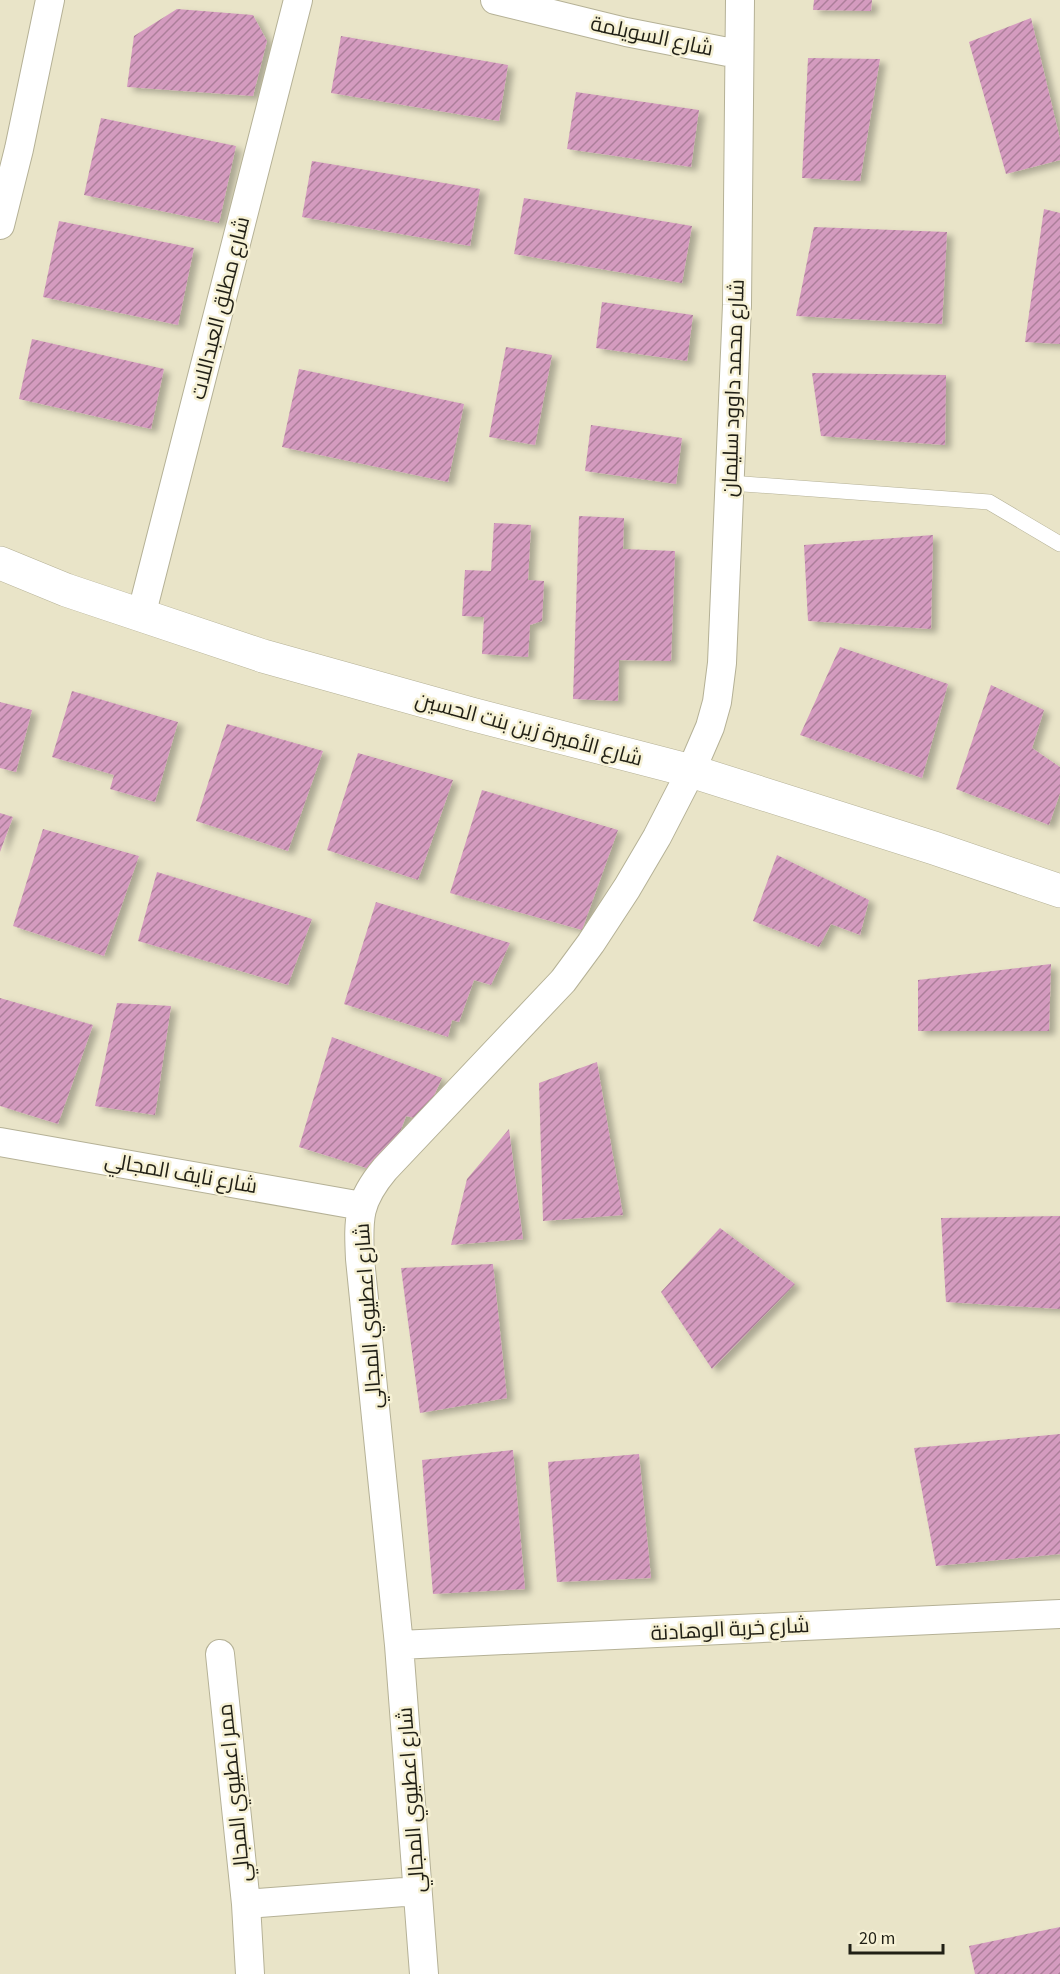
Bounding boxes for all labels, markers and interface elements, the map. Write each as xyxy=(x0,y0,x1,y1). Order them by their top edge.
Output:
street label: شارع السويلمة xyxy=(588,8,716,64)
street label: شارع مطلق العبداللات xyxy=(183,213,257,403)
street label: شارع محمد داوود سليمان xyxy=(714,279,752,497)
street label: شارع الأميرة زين بنت الحسين xyxy=(412,684,646,774)
street label: شارع نايف المجالي xyxy=(102,1145,260,1202)
street label: شارع اعطيوي المجالي xyxy=(347,1222,390,1410)
street label: شارع خربة الوهادنة xyxy=(650,1610,810,1648)
street label: ممر اعطيوي المجالي xyxy=(210,1702,259,1884)
street label: شارع اعطيوي المجالي xyxy=(390,1706,433,1894)
scale bar xyxy=(850,1917,943,1955)
text: 20 m xyxy=(859,1926,895,1951)

